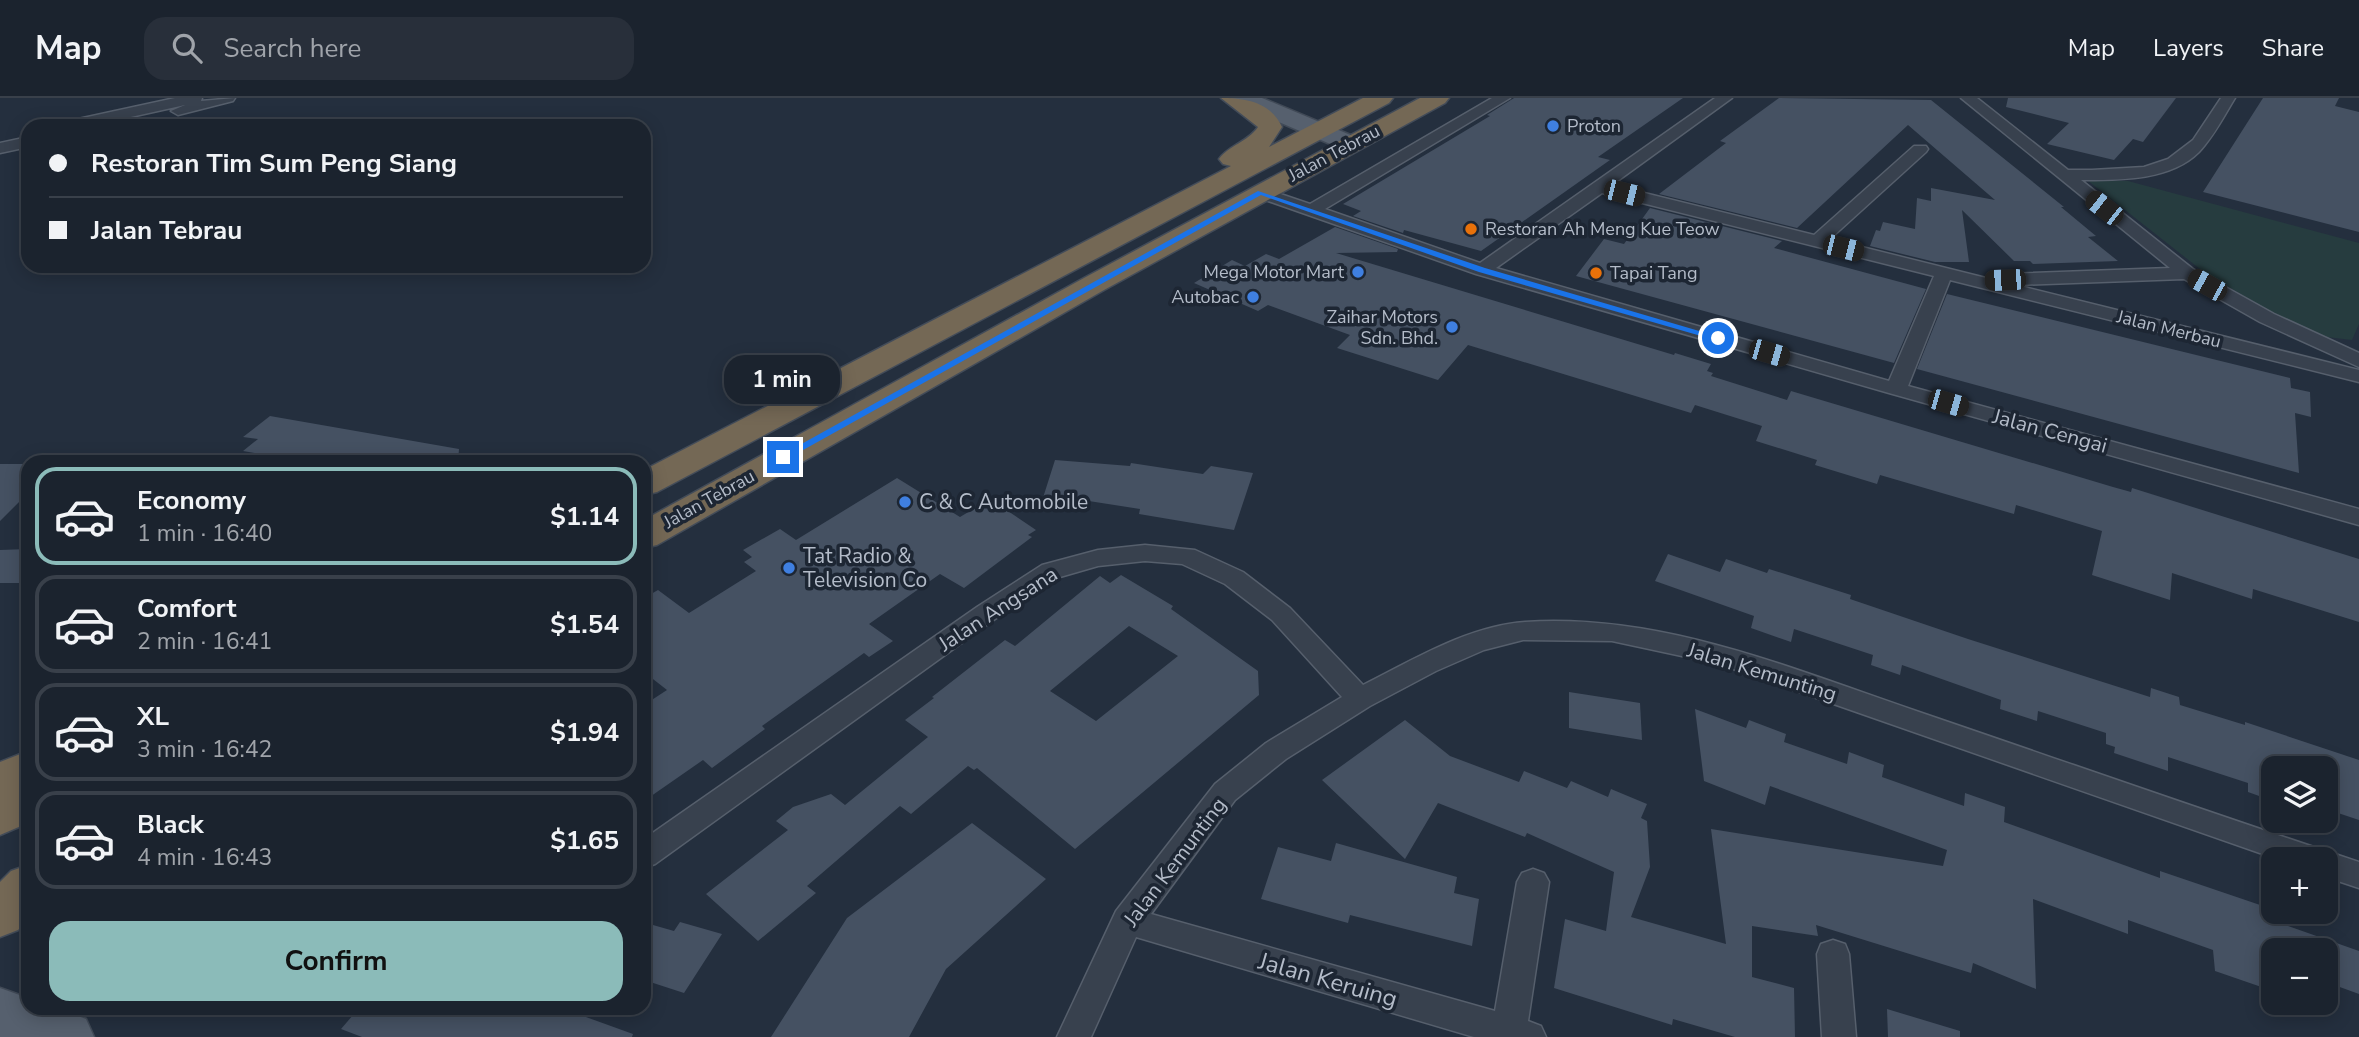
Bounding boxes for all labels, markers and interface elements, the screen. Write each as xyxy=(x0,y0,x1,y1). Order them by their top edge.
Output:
search box xyxy=(144,17,634,80)
text: Map xyxy=(35,26,102,71)
icon: search xyxy=(168,29,206,67)
text: Search here xyxy=(224,31,361,66)
text: Map xyxy=(2068,32,2115,64)
text: Layers xyxy=(2153,32,2224,64)
text: Share xyxy=(2262,32,2324,64)
place label: Proton xyxy=(1567,114,1621,138)
marker: Proton xyxy=(1545,118,1561,134)
street label: Jalan Tebrau xyxy=(1283,119,1384,188)
text: Restoran Tim Sum Peng Siang xyxy=(91,146,457,181)
car xyxy=(1602,178,1647,208)
car xyxy=(2081,187,2128,229)
text: Jalan Tebrau xyxy=(91,213,242,248)
place label: Restoran Ah Meng Kue Teow xyxy=(1485,217,1720,241)
marker: Restoran Ah Meng Kue Teow xyxy=(1463,221,1479,237)
car xyxy=(1821,233,1866,263)
place label: Mega Motor Mart xyxy=(1204,260,1345,284)
place label: Tapai Tang xyxy=(1610,261,1698,285)
marker: Mega Motor Mart xyxy=(1350,264,1366,280)
marker: Tapai Tang xyxy=(1588,265,1604,281)
car xyxy=(2184,266,2231,304)
car xyxy=(1984,269,2027,291)
place label: Autobac xyxy=(1171,285,1239,309)
marker: Autobac xyxy=(1245,289,1261,305)
street label: Jalan Merbau xyxy=(2113,304,2224,354)
place label: Zaihar Motors Sdn. Bhd. xyxy=(1326,305,1438,350)
marker: Zaihar Motors Sdn. Bhd. xyxy=(1444,319,1460,335)
route start xyxy=(1702,322,1734,354)
car xyxy=(1746,337,1793,369)
callout: 1 min xyxy=(725,356,841,404)
text: 1 min xyxy=(752,364,812,395)
car xyxy=(1925,387,1972,419)
street label: Jalan Cengai xyxy=(1989,402,2110,460)
route end xyxy=(767,441,799,473)
street label: Jalan Tebrau xyxy=(658,464,759,534)
text: Economy xyxy=(137,483,246,518)
icon: car xyxy=(53,485,116,548)
place label: C & C Automobile xyxy=(919,488,1088,516)
marker: C & C Automobile xyxy=(897,494,913,510)
text: $1.14 xyxy=(550,499,619,534)
text: 1 min · 16:40 xyxy=(137,518,272,549)
place label: Tat Radio & Television Co xyxy=(803,542,927,594)
marker: Tat Radio & Television Co xyxy=(781,560,797,576)
street label: Jalan Angsana xyxy=(932,560,1063,658)
text: Comfort xyxy=(137,591,237,626)
icon: car xyxy=(53,593,116,656)
text: $1.54 xyxy=(550,607,619,642)
text: 2 min · 16:41 xyxy=(137,626,272,657)
street label: Jalan Kemunting xyxy=(1683,636,1840,708)
text: XL xyxy=(137,699,169,734)
icon: car xyxy=(53,701,116,764)
text: $1.94 xyxy=(550,715,619,750)
text: 3 min · 16:42 xyxy=(137,734,272,765)
map controls xyxy=(2261,756,2338,1015)
button: layers xyxy=(2261,756,2338,833)
street label: Jalan Kemunting xyxy=(1117,792,1233,933)
text: Black xyxy=(137,807,204,842)
icon: car xyxy=(53,809,116,872)
text: $1.65 xyxy=(550,823,619,858)
text: 4 min · 16:43 xyxy=(137,842,272,873)
button: + xyxy=(2261,847,2338,924)
button: Confirm xyxy=(49,921,623,1001)
button: − xyxy=(2261,938,2338,1015)
street label: Jalan Keruing xyxy=(1254,945,1401,1015)

